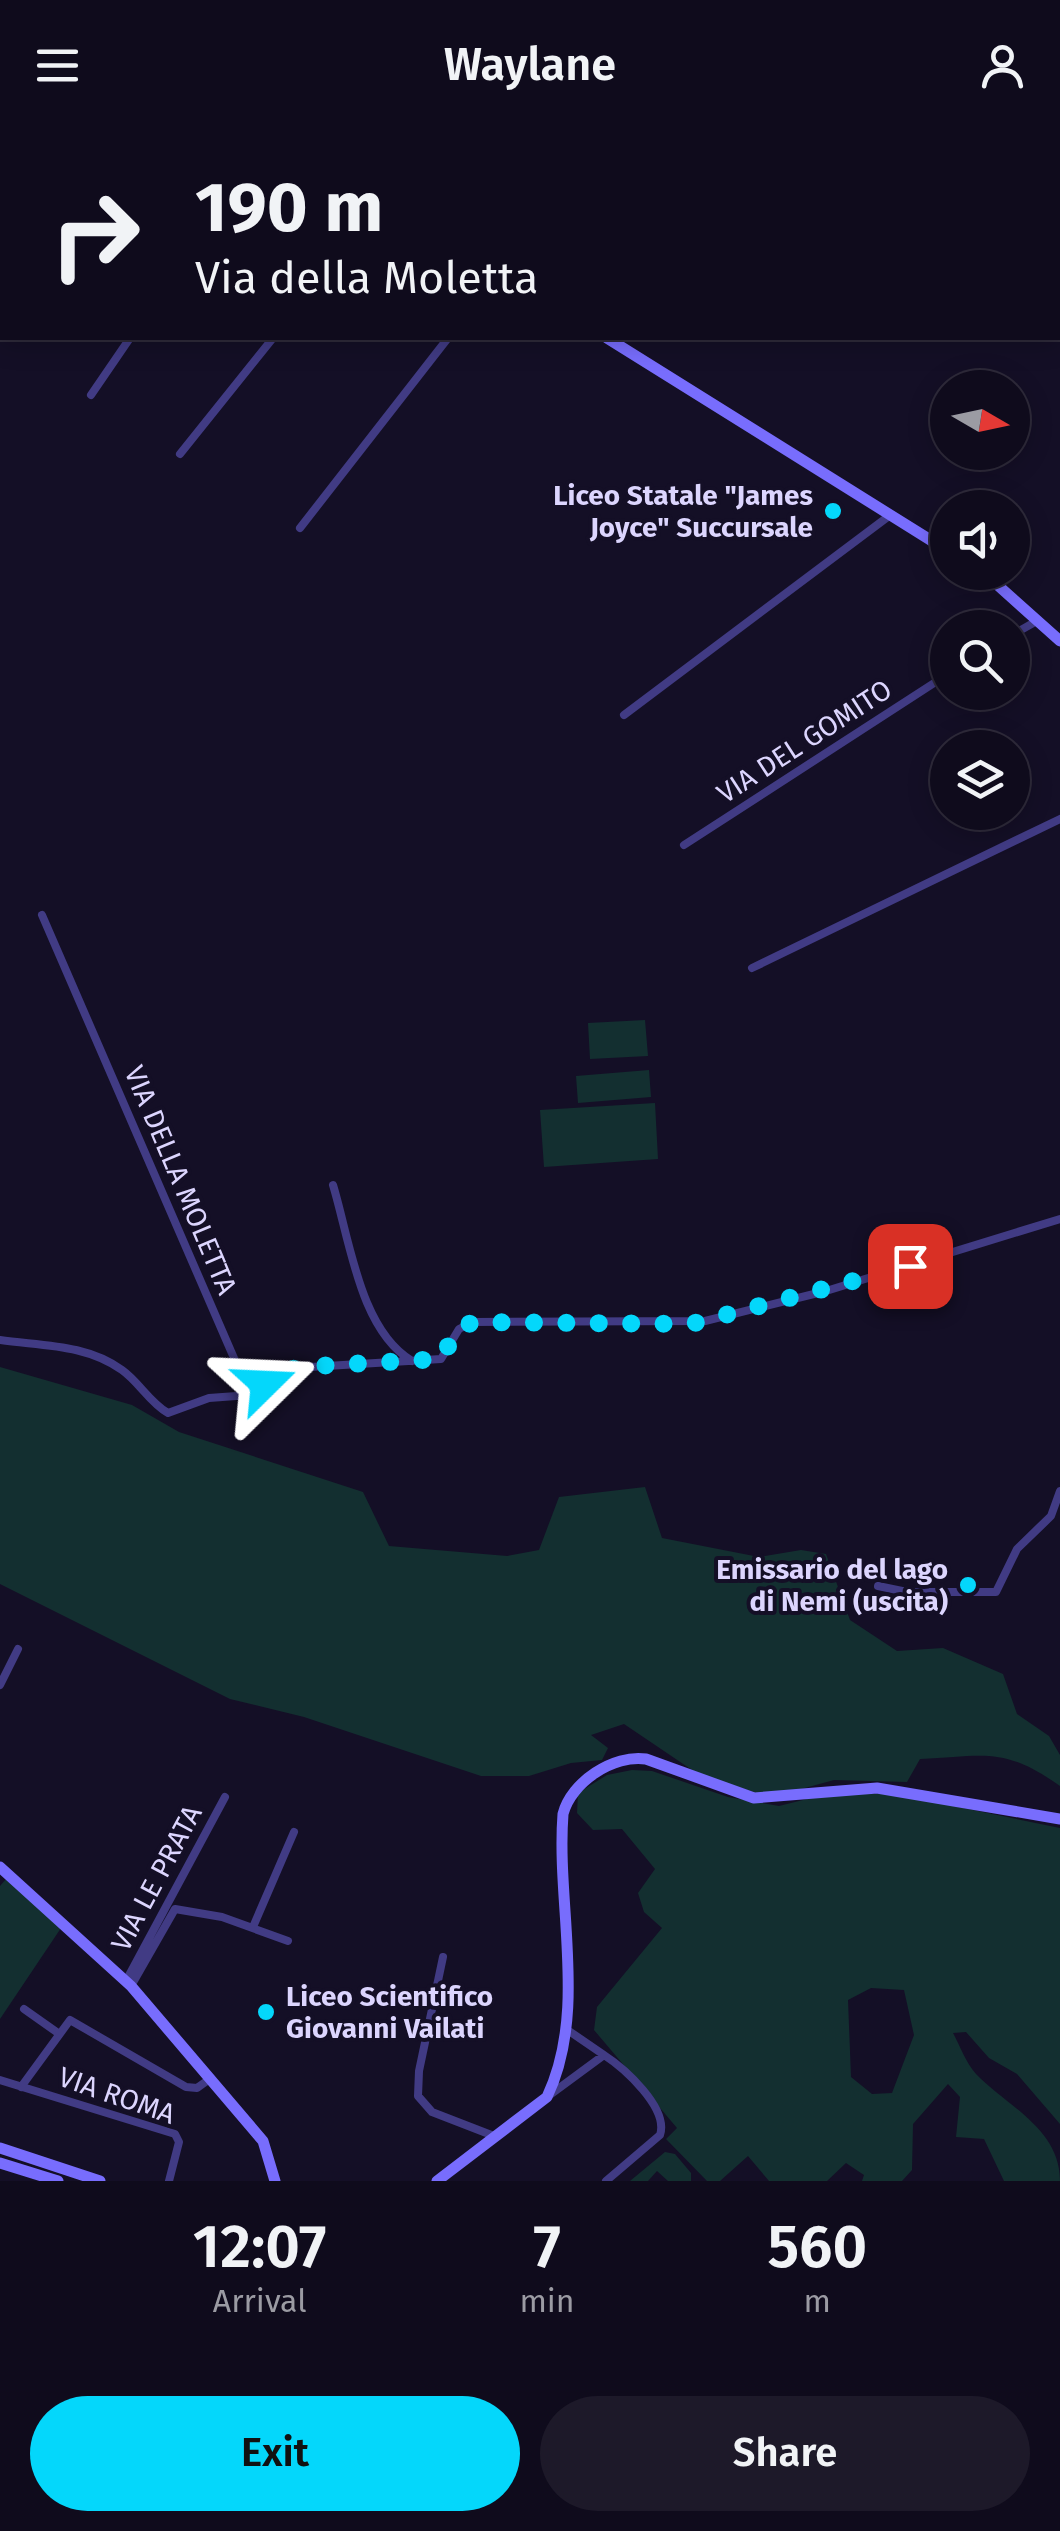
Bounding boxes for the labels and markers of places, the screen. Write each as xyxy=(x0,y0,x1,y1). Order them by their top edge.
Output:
place label: Liceo Statale "James Joyce" Succursale xyxy=(553,479,813,544)
marker: Liceo Statale "James Joyce" Succursale xyxy=(822,500,844,522)
pin xyxy=(868,1224,953,1309)
place label: Emissario del lago di Nemi (uscita) xyxy=(716,1553,948,1618)
marker: Emissario del lago di Nemi (uscita) xyxy=(957,1574,979,1596)
place label: Liceo Scientifico Giovanni Vailati xyxy=(286,1980,493,2045)
marker: Liceo Scientifico Giovanni Vailati xyxy=(255,2001,277,2023)

